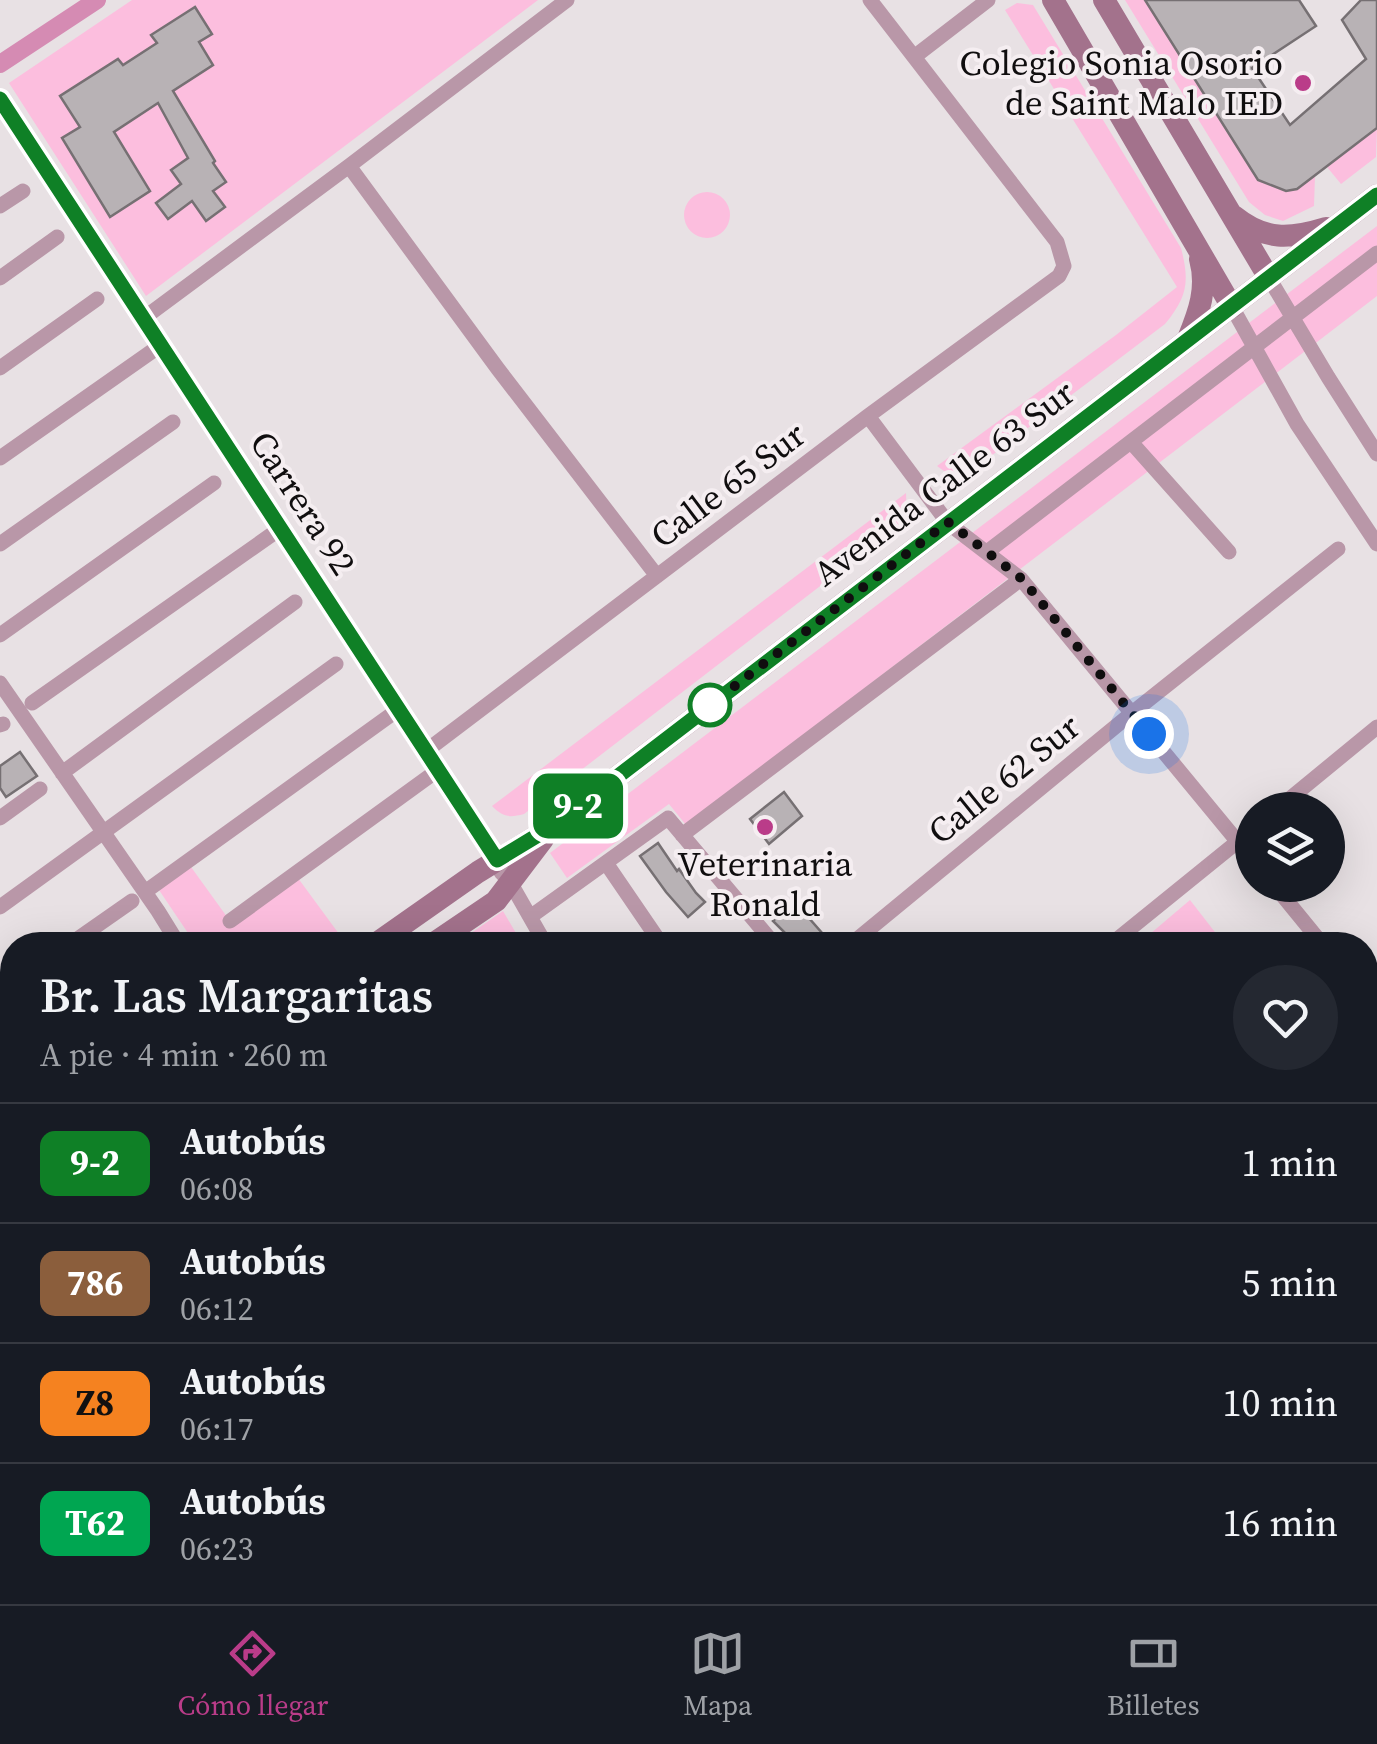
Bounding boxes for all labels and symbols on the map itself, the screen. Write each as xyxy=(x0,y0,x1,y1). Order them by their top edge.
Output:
place label: Colegio Sonia Osorio de Saint Malo IED xyxy=(959,39,1283,127)
marker: Colegio Sonia Osorio de Saint Malo IED xyxy=(1292,72,1314,94)
street label: Avenida Calle 63 Sur xyxy=(803,369,1085,597)
street label: Calle 65 Sur xyxy=(641,411,816,559)
street label: Carrera 92 xyxy=(239,422,367,584)
unlabelled marker xyxy=(689,684,731,726)
street label: Calle 62 Sur xyxy=(918,703,1090,855)
your location xyxy=(1124,709,1174,759)
line badge: 9-2 xyxy=(520,774,636,838)
marker: Veterinaria Ronald xyxy=(754,816,776,838)
place label: Veterinaria Ronald xyxy=(677,840,853,928)

